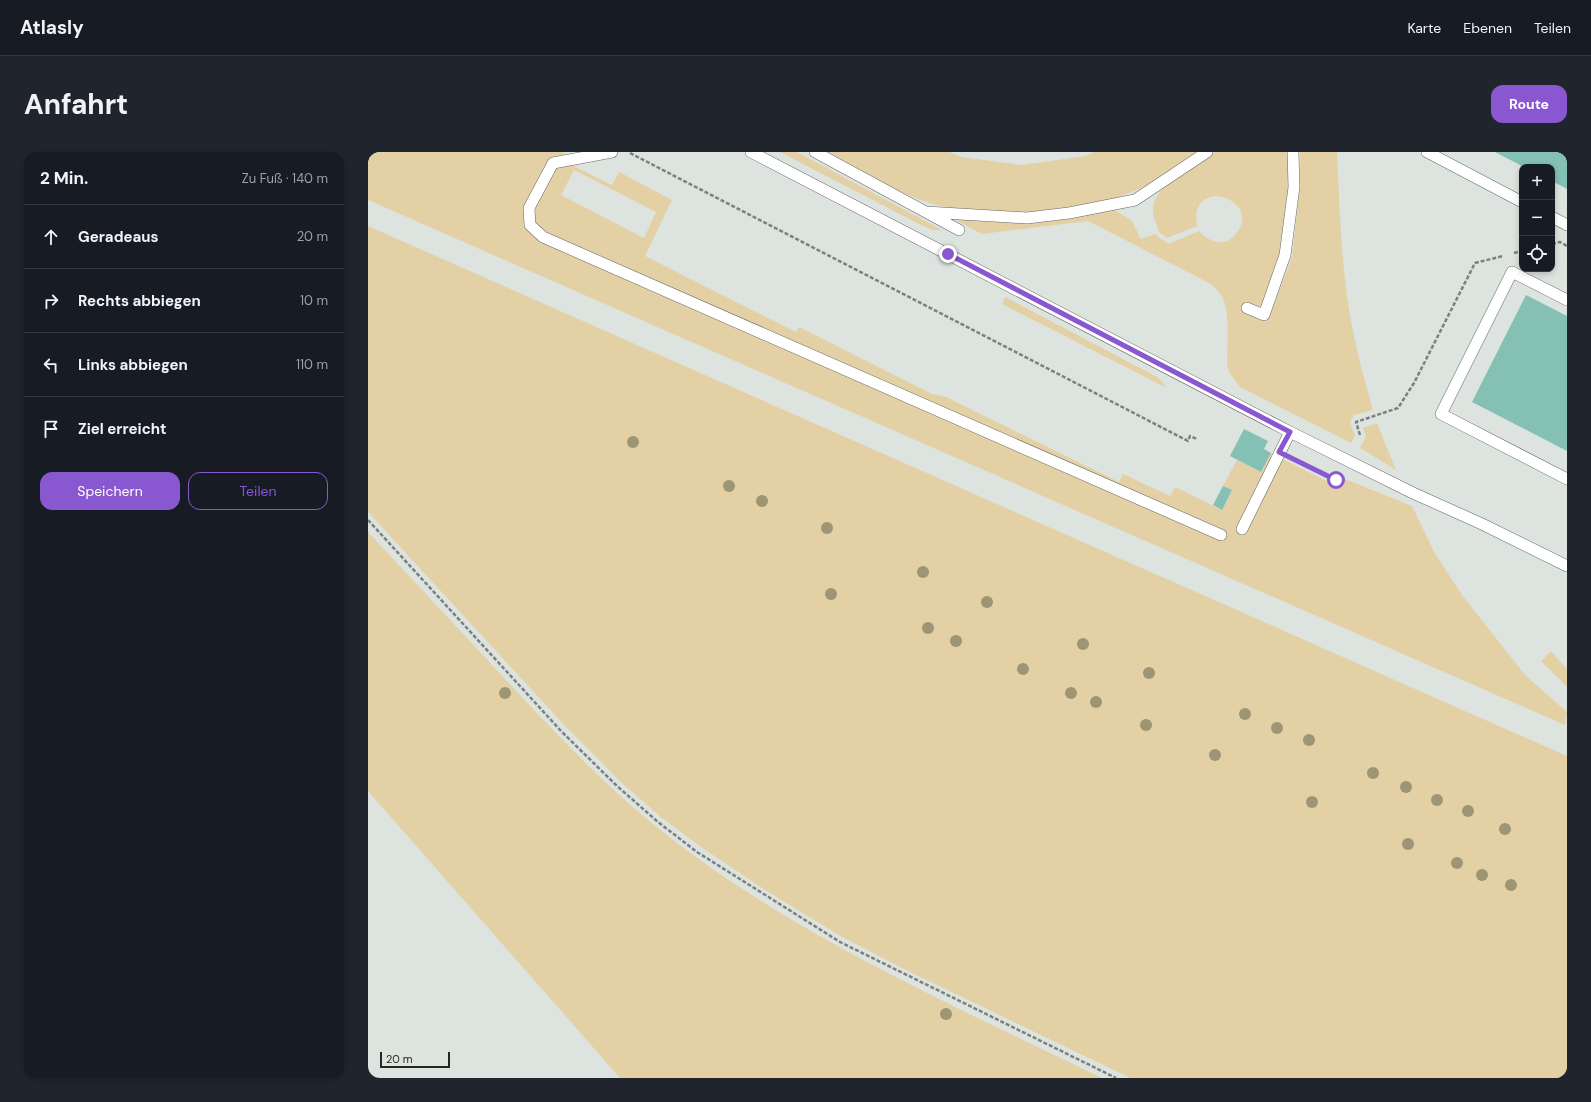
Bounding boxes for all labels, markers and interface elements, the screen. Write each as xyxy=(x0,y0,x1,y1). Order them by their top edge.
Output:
text: Atlasly xyxy=(20,15,84,40)
text: Karte xyxy=(1407,19,1441,37)
text: Ebenen xyxy=(1463,19,1512,37)
text: Teilen xyxy=(1534,19,1571,37)
button: Route xyxy=(1491,85,1567,123)
text: Anfahrt xyxy=(24,86,128,123)
map controls xyxy=(1519,164,1555,272)
button: + xyxy=(1519,164,1555,200)
text: 2 Min. xyxy=(40,167,88,189)
text: Zu Fuß · 140 m xyxy=(242,170,328,187)
button: − xyxy=(1519,200,1555,236)
icon: ahead xyxy=(40,226,62,248)
text: Geradeaus xyxy=(78,227,159,247)
text: 20 m xyxy=(297,228,328,245)
button: locate xyxy=(1519,236,1555,272)
route end xyxy=(939,245,957,263)
icon: right xyxy=(40,290,62,312)
text: Rechts abbiegen xyxy=(78,291,201,311)
text: 10 m xyxy=(300,292,328,309)
icon: left xyxy=(40,354,62,376)
text: Links abbiegen xyxy=(78,355,188,375)
text: 110 m xyxy=(296,356,328,373)
icon: arrive xyxy=(40,418,62,440)
text: Ziel erreicht xyxy=(78,419,167,439)
route start xyxy=(1327,471,1345,489)
button: Speichern xyxy=(40,472,180,510)
button: Teilen xyxy=(188,472,328,510)
scale bar xyxy=(380,1050,450,1069)
text: 20 m xyxy=(386,1052,412,1066)

